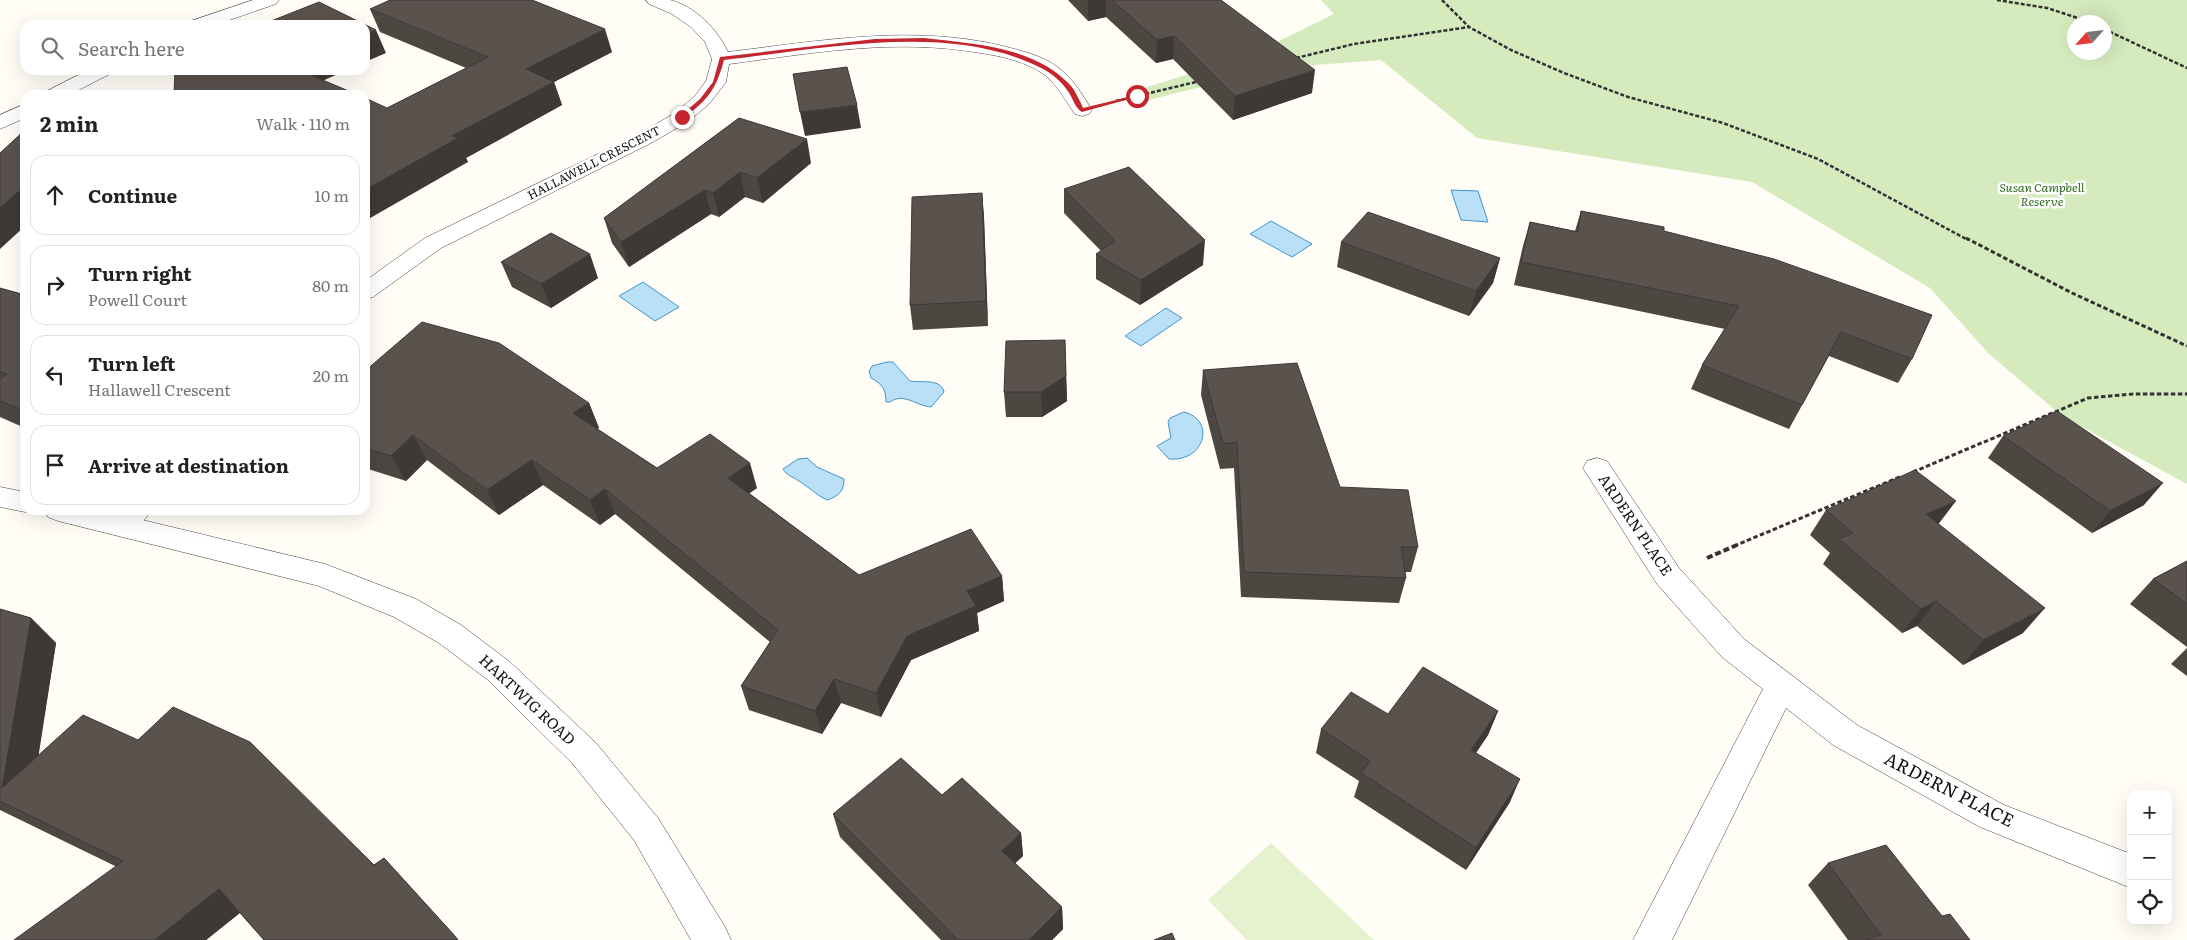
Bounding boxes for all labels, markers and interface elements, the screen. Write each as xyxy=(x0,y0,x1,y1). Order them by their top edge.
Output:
north arrow xyxy=(2067,15,2112,60)
search box xyxy=(20,20,370,75)
icon: search xyxy=(38,34,66,62)
text: Search here xyxy=(78,34,185,62)
route start xyxy=(1126,85,1149,108)
route end xyxy=(671,106,694,129)
text: 2 min xyxy=(40,107,99,138)
text: Walk · 110 m xyxy=(256,111,350,135)
street label: HALLAWELL CRESCENT xyxy=(524,121,663,204)
park label: Susan Campbell Reserve xyxy=(2000,178,2085,210)
icon: ahead xyxy=(41,181,69,209)
text: Continue xyxy=(88,181,177,209)
text: 10 m xyxy=(315,183,349,207)
text: Turn right xyxy=(88,259,192,287)
icon: right xyxy=(41,271,69,299)
text: 80 m xyxy=(312,273,349,297)
text: Powell Court xyxy=(88,287,187,311)
text: Turn left xyxy=(88,349,175,377)
icon: left xyxy=(41,361,69,389)
text: 20 m xyxy=(313,363,349,387)
text: Hallawell Crescent xyxy=(88,377,231,401)
icon: arrive xyxy=(41,451,69,479)
text: Arrive at destination xyxy=(88,451,289,479)
street label: ARDERN PLACE xyxy=(1594,469,1679,580)
street label: HARTWIG ROAD xyxy=(475,648,581,750)
street label: ARDERN PLACE xyxy=(1880,744,2019,833)
map controls xyxy=(2127,790,2172,925)
button: + xyxy=(2127,790,2172,835)
button: − xyxy=(2127,835,2172,880)
button: locate xyxy=(2127,880,2172,925)

